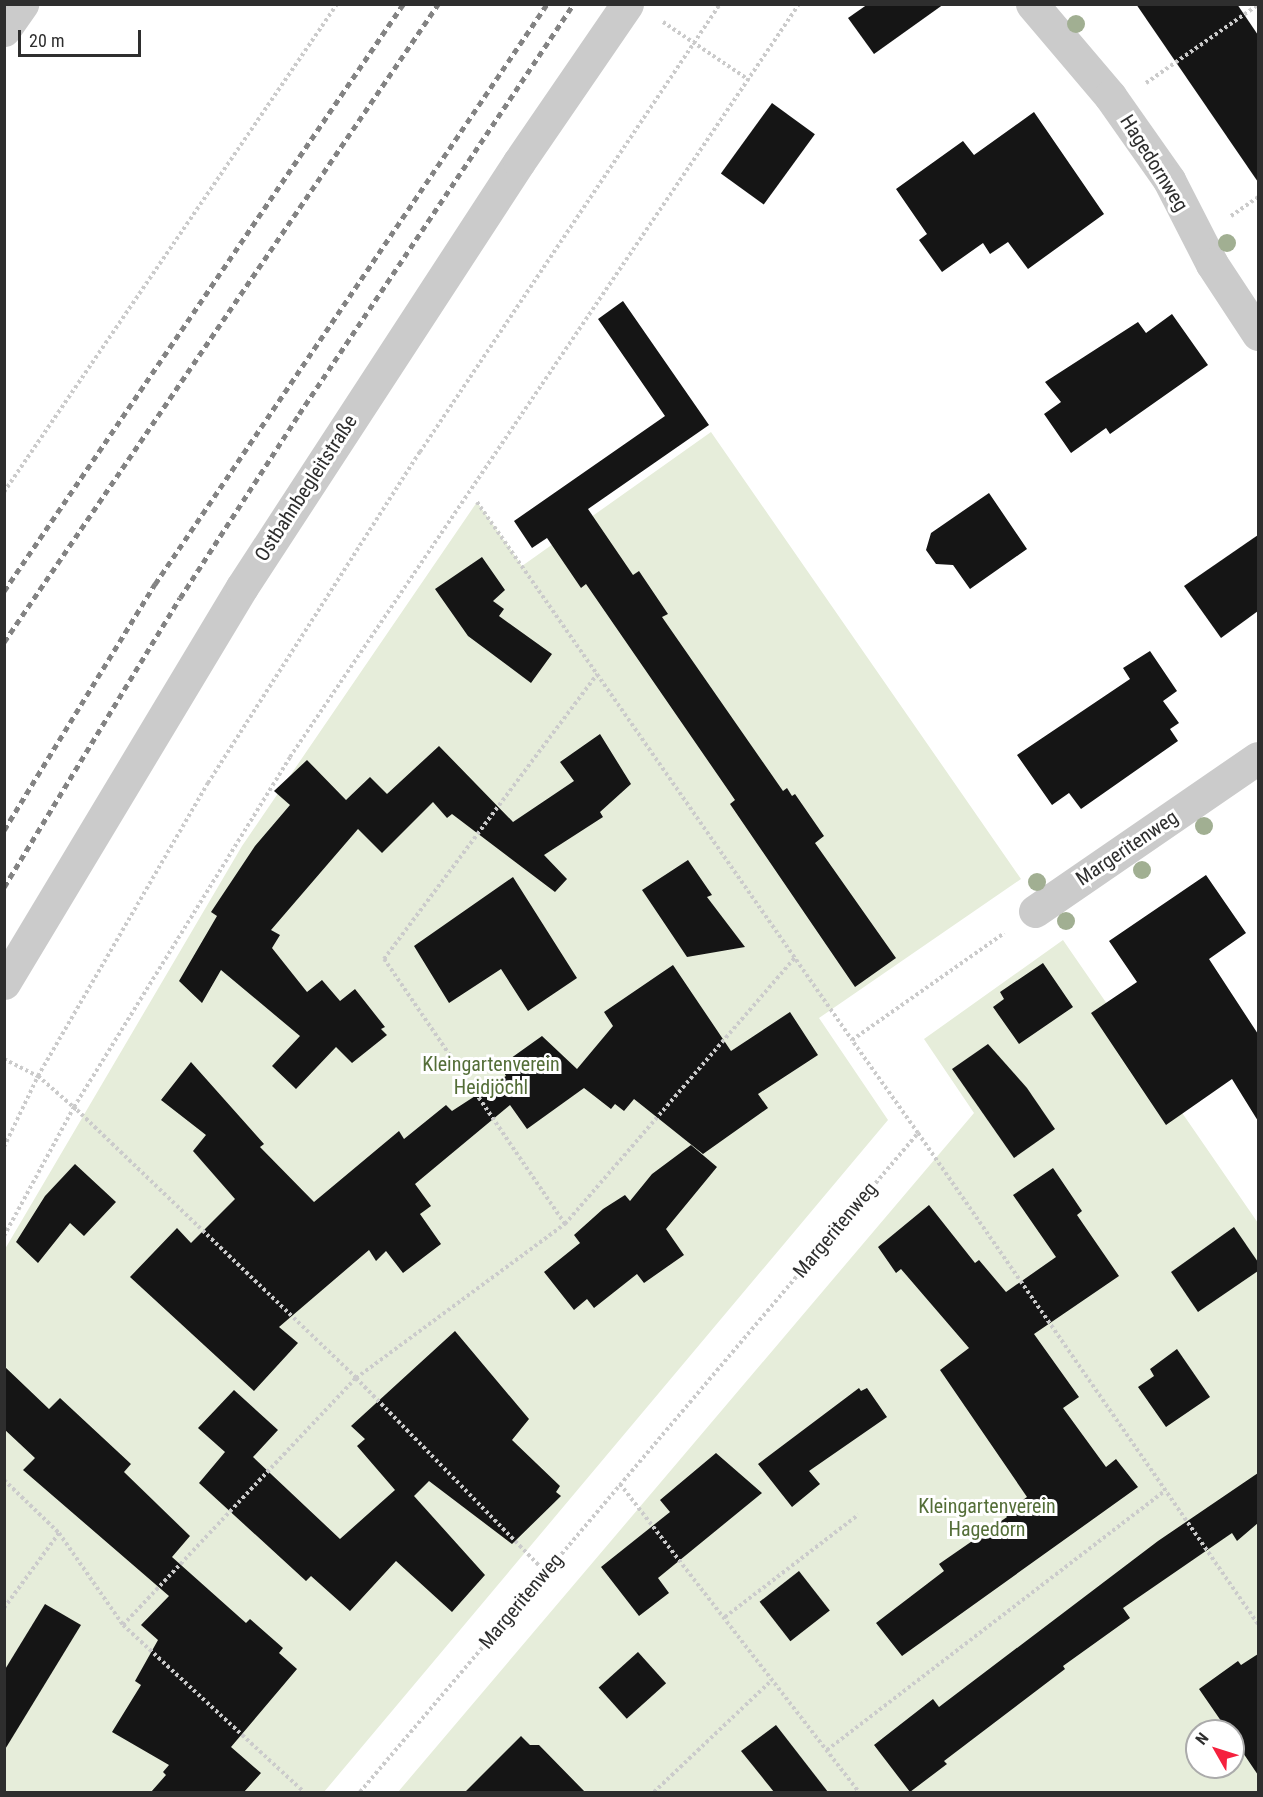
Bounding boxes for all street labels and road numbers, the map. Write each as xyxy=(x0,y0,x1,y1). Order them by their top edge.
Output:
street label: Hagedornweg xyxy=(1115,110,1193,216)
street label: Ostbahnbegleitstraße xyxy=(250,410,362,566)
street label: Margeritenweg xyxy=(1071,805,1183,891)
street label: Margeritenweg xyxy=(788,1177,882,1283)
street label: Margeritenweg xyxy=(474,1548,568,1654)

